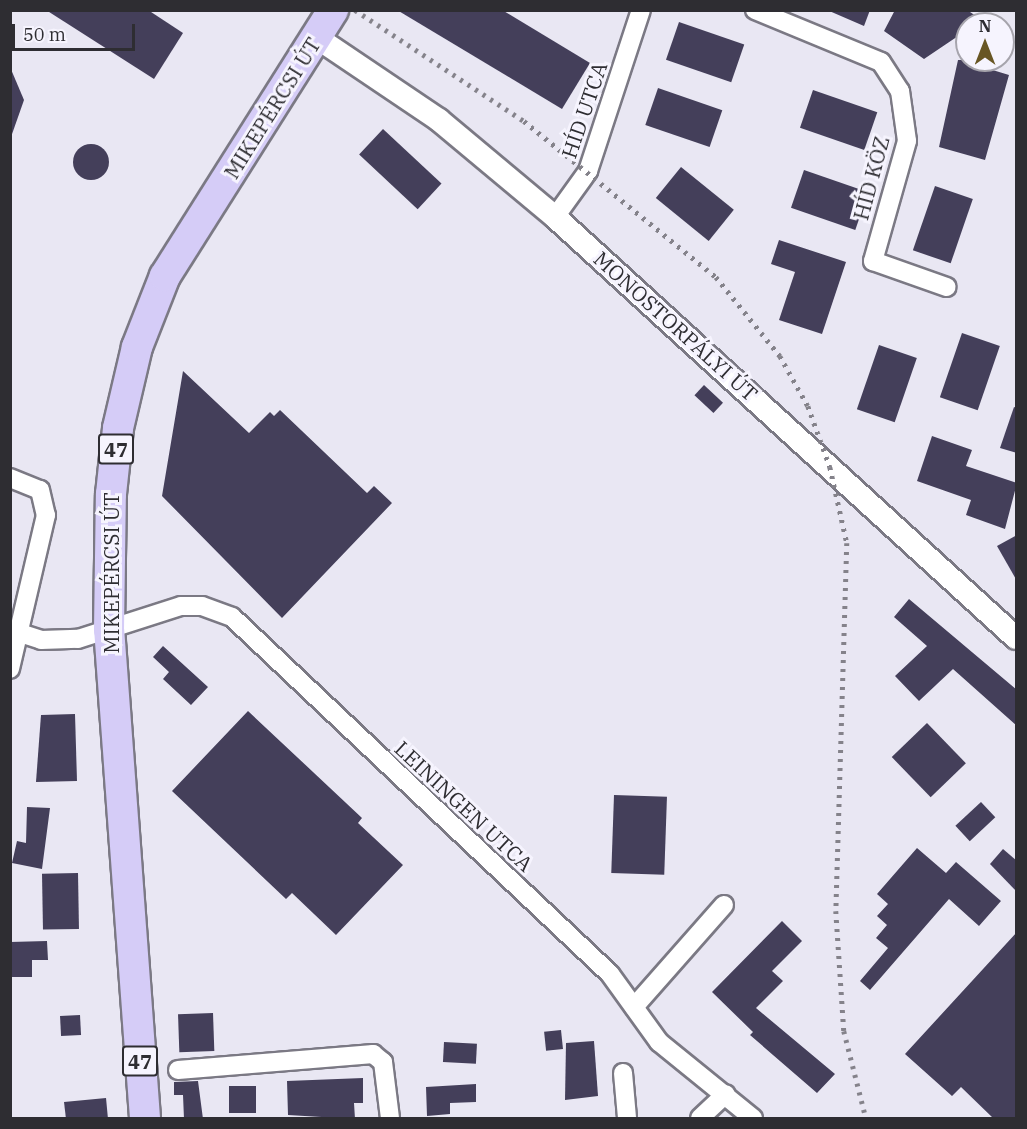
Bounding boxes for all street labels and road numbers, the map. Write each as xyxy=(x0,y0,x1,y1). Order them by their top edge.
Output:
street label: MIKEPÉRCSI ÚT xyxy=(218,33,326,183)
street label: HÍD UTCA xyxy=(556,59,612,161)
street label: HÍD KÖZ xyxy=(848,133,894,223)
street label: MONOSTORPÁLYI ÚT xyxy=(589,246,763,406)
road number: 47 xyxy=(98,432,134,466)
street label: MIKEPÉRCSI ÚT xyxy=(98,492,124,654)
street label: LEININGEN UTCA xyxy=(390,736,538,876)
road number: 47 xyxy=(122,1044,158,1078)

